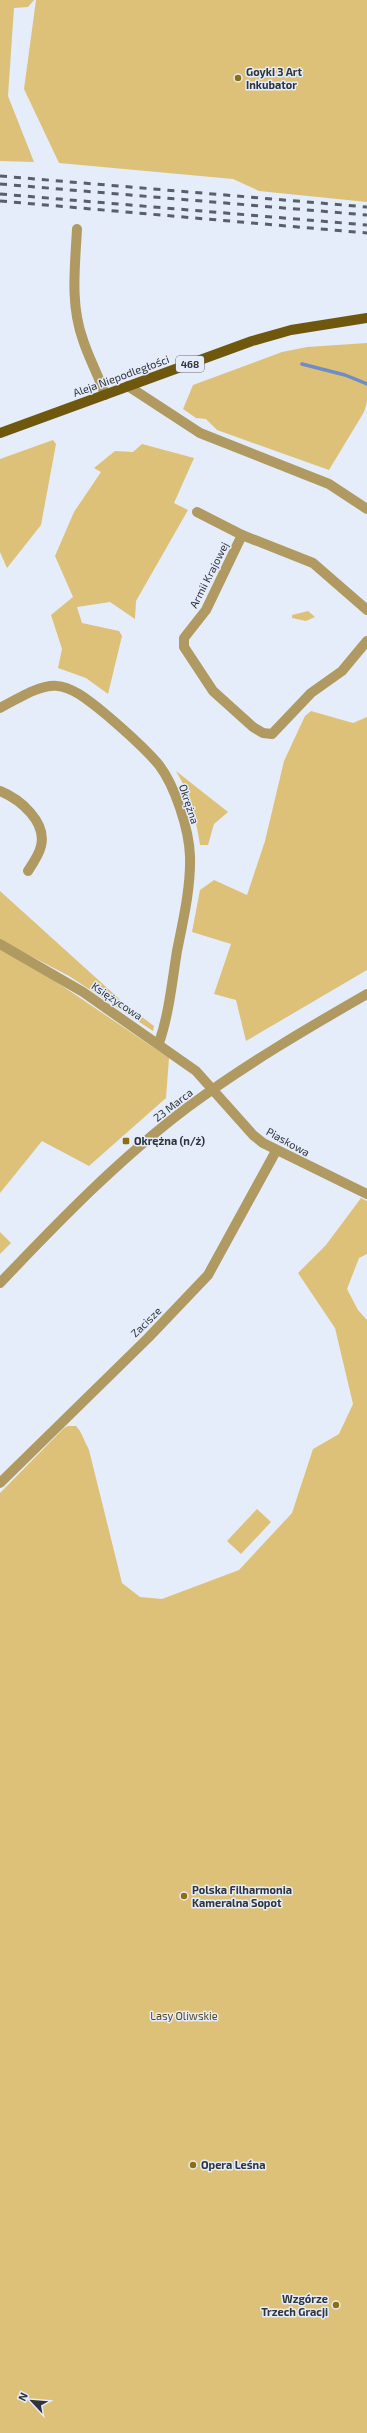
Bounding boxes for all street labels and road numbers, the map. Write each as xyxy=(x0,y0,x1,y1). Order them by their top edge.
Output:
street label: Aleja Niepodległości xyxy=(71,352,171,400)
road number: 468 xyxy=(176,356,204,372)
street label: Armii Krajowej xyxy=(186,540,232,610)
street label: Okrężna xyxy=(177,782,202,825)
street label: Księżycowa xyxy=(89,979,145,1022)
street label: 23 Marca xyxy=(151,1085,195,1124)
street label: Piaskowa xyxy=(264,1124,312,1159)
street label: Zacisze xyxy=(128,1304,164,1339)

